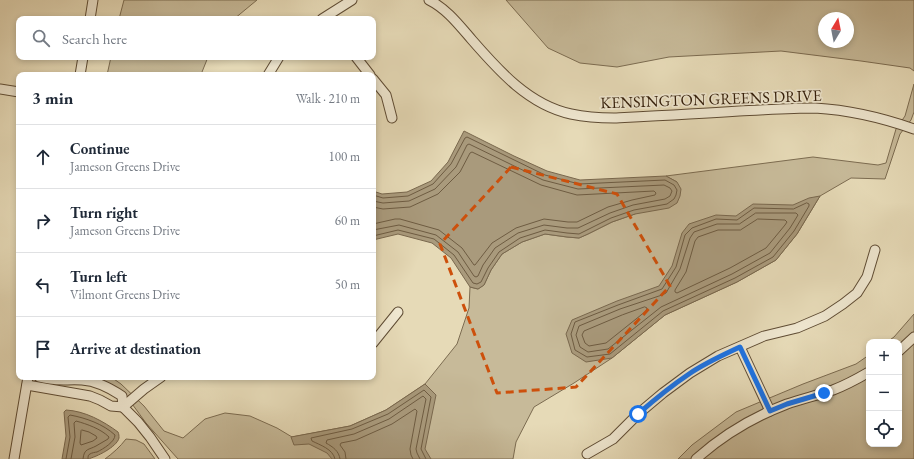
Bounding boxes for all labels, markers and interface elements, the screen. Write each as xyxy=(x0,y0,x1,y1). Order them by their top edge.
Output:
north arrow xyxy=(818,12,854,48)
search box xyxy=(16,16,376,60)
icon: search xyxy=(30,27,52,49)
text: Search here xyxy=(62,29,127,48)
street label: KENSINGTON GREENS DRIVE xyxy=(600,85,822,113)
text: 3 min xyxy=(32,87,73,109)
text: Walk · 210 m xyxy=(296,90,360,107)
text: Continue xyxy=(70,139,130,158)
icon: ahead xyxy=(32,146,54,168)
text: 100 m xyxy=(329,148,360,165)
text: Jameson Greens Drive xyxy=(70,158,180,175)
text: Turn right xyxy=(70,203,138,222)
icon: right xyxy=(32,210,54,232)
text: 60 m xyxy=(335,212,360,229)
text: Jameson Greens Drive xyxy=(70,222,180,239)
text: Turn left xyxy=(70,267,127,286)
icon: left xyxy=(32,274,54,296)
text: 50 m xyxy=(335,276,360,293)
text: Vilmont Greens Drive xyxy=(70,286,180,303)
icon: arrive xyxy=(32,338,54,360)
text: Arrive at destination xyxy=(70,339,201,358)
map controls xyxy=(866,339,902,447)
button: + xyxy=(866,339,902,375)
button: − xyxy=(866,375,902,411)
route end xyxy=(815,384,833,402)
route start xyxy=(629,405,647,423)
button: locate xyxy=(866,411,902,447)

